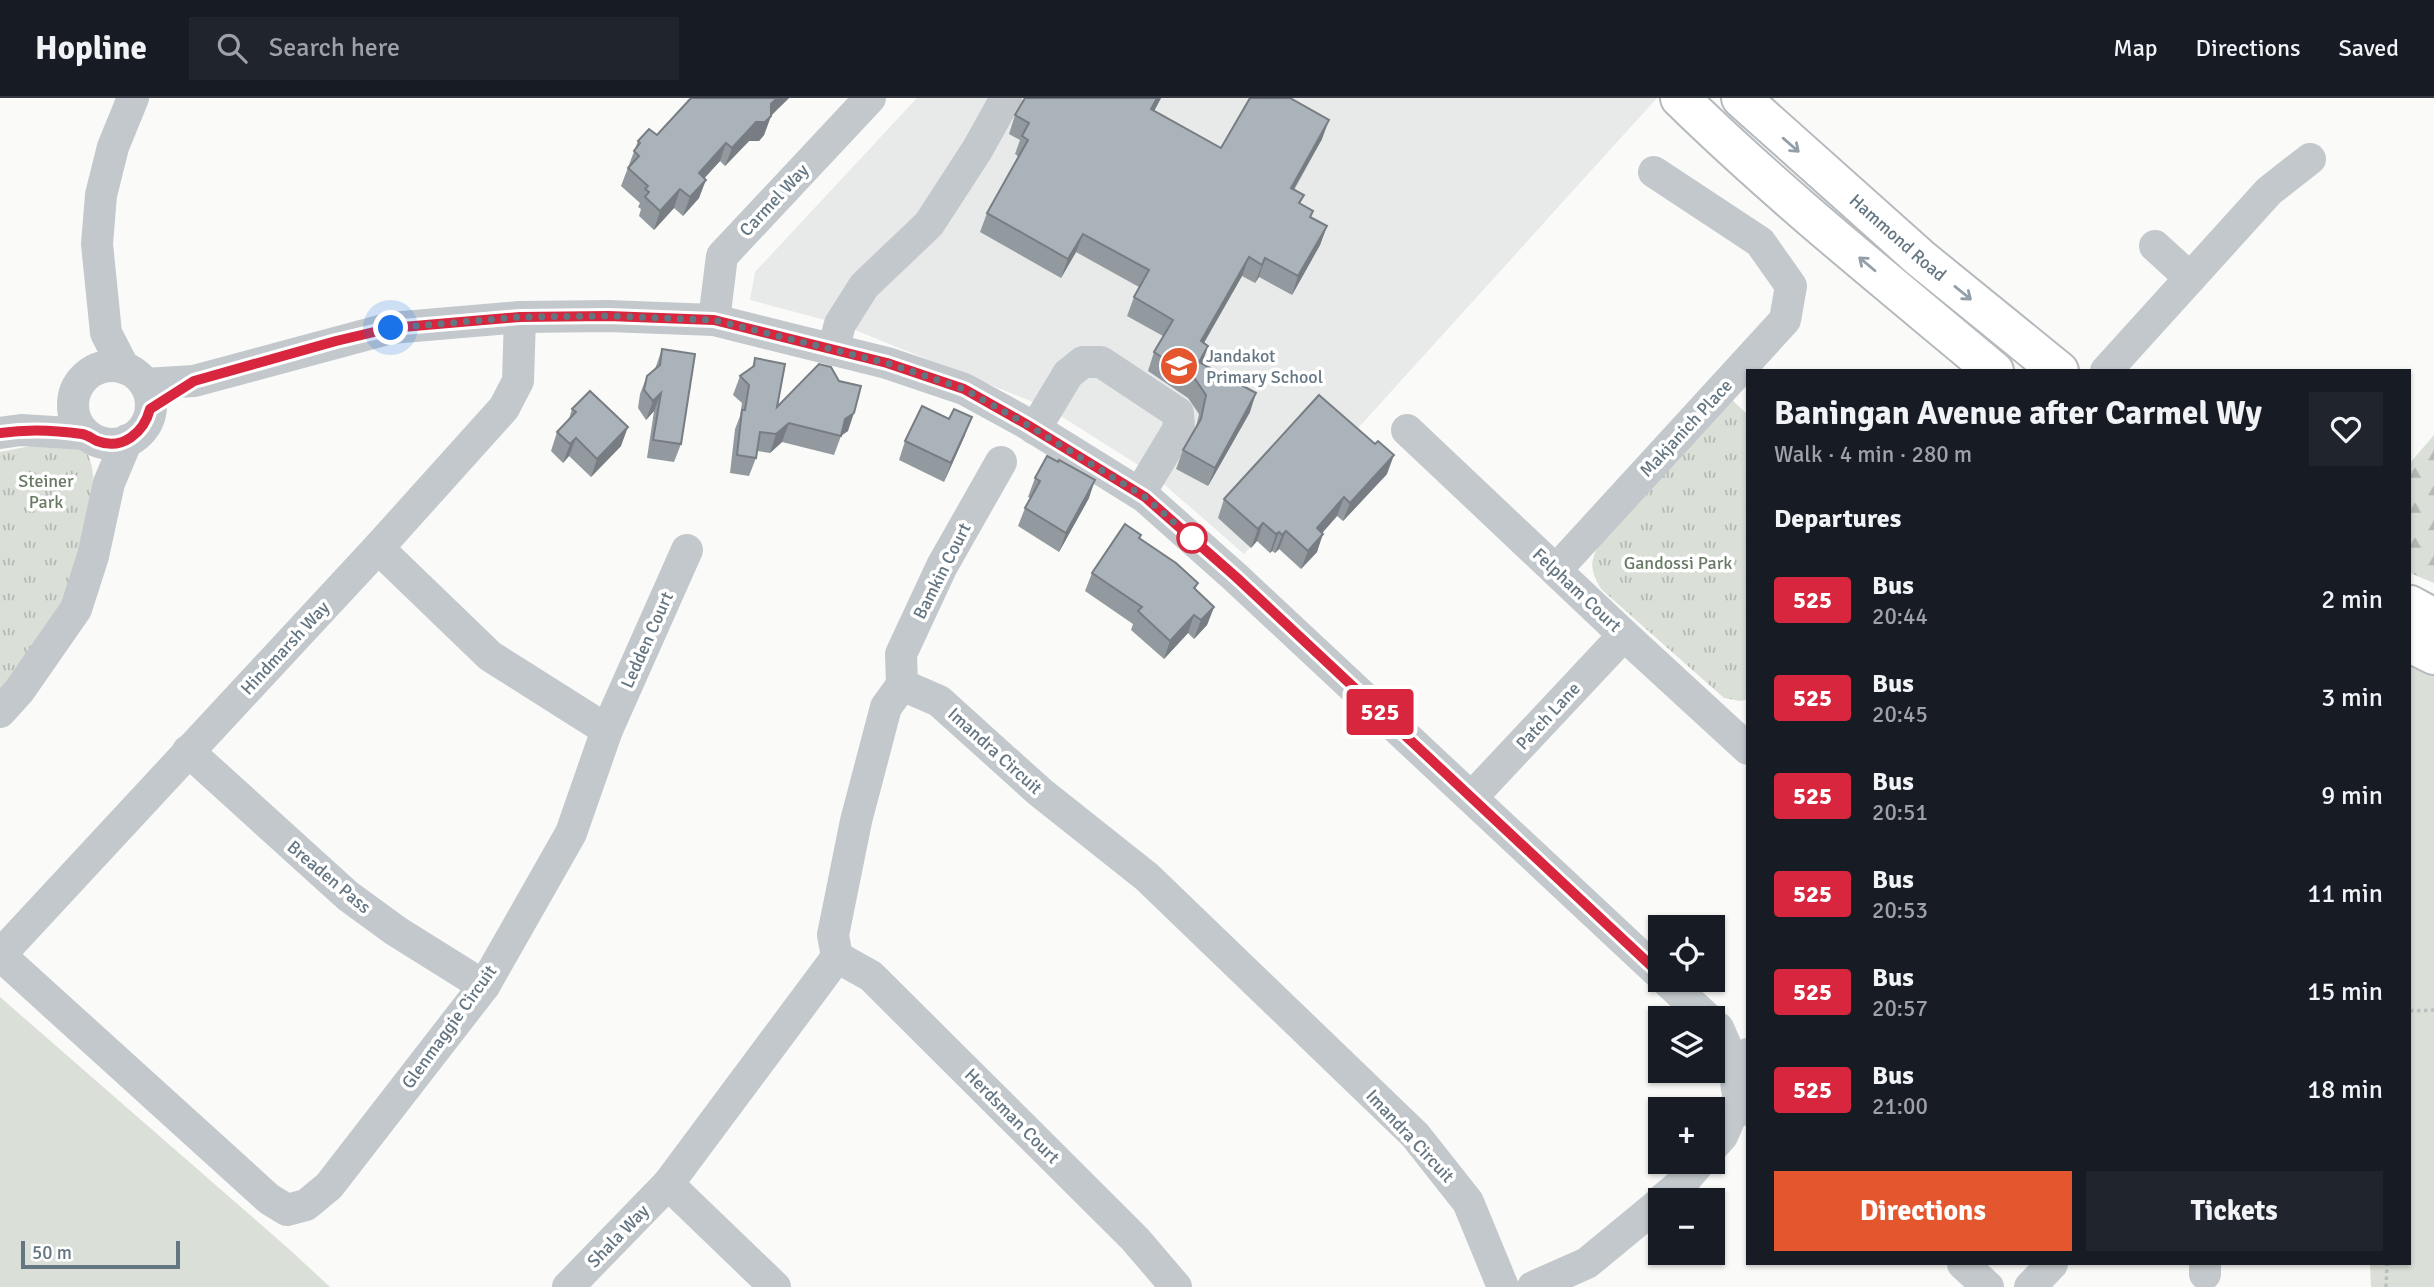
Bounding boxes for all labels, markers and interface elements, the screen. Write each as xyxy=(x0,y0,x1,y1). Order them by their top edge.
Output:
search box xyxy=(189,17,679,80)
text: Hopline xyxy=(35,28,147,69)
icon: search xyxy=(213,29,251,67)
text: Search here xyxy=(269,32,400,64)
text: Map xyxy=(2113,33,2158,63)
text: Directions xyxy=(2196,33,2301,63)
text: Saved xyxy=(2339,33,2399,63)
one-way arrow xyxy=(1781,137,1799,153)
street label: Carmel Way xyxy=(735,159,813,241)
street label: Hammond Road xyxy=(1845,189,1951,286)
one-way arrow xyxy=(1859,256,1877,272)
one-way arrow xyxy=(1953,285,1971,301)
your location xyxy=(373,310,408,345)
school or university icon: Jandakot Primary School xyxy=(1158,345,1200,387)
place label: Jandakot Primary School xyxy=(1206,345,1323,388)
street label: Makjanich Place xyxy=(1635,375,1737,481)
button: heart xyxy=(2309,392,2383,466)
text: Baningan Avenue after Carmel Wy xyxy=(1774,393,2262,434)
text: Walk · 4 min · 280 m xyxy=(1774,440,1972,469)
park label: Steiner Park xyxy=(18,470,74,513)
text: Departures xyxy=(1774,503,1901,535)
street label: Bamkin Court xyxy=(908,519,976,623)
unlabelled marker xyxy=(1177,523,1207,553)
street label: Felpham Court xyxy=(1528,543,1626,637)
park label: Gandossi Park xyxy=(1624,552,1732,574)
text: Bus xyxy=(1872,570,1914,602)
text: 2 min xyxy=(2321,584,2383,616)
text: 525 xyxy=(1793,585,1832,615)
street label: Ledden Court xyxy=(616,588,678,692)
street label: Hindmarsh Way xyxy=(236,596,334,699)
text: 20:44 xyxy=(1872,602,1928,631)
text: Bus xyxy=(1872,668,1914,700)
street label: Patch Lane xyxy=(1511,678,1585,754)
text: 3 min xyxy=(2321,682,2383,714)
text: 525 xyxy=(1793,683,1832,713)
line badge: 525 xyxy=(1340,689,1420,735)
text: 525 xyxy=(1361,697,1399,727)
text: 20:45 xyxy=(1872,700,1928,729)
street label: Imandra Circuit xyxy=(943,703,1047,799)
text: Bus xyxy=(1872,766,1914,798)
text: 9 min xyxy=(2321,780,2383,812)
text: 525 xyxy=(1793,781,1832,811)
text: 20:51 xyxy=(1872,798,1928,827)
street label: Breaden Pass xyxy=(283,836,375,918)
text: Bus xyxy=(1872,864,1914,896)
text: 11 min xyxy=(2307,878,2383,910)
text: 525 xyxy=(1793,879,1832,909)
text: 20:53 xyxy=(1872,896,1928,925)
map controls xyxy=(1648,915,1725,1265)
button: locate xyxy=(1648,915,1725,992)
street label: Glenmaggie Circuit xyxy=(397,961,501,1093)
text: Bus xyxy=(1872,962,1914,994)
text: 15 min xyxy=(2307,976,2383,1008)
text: 525 xyxy=(1793,977,1832,1007)
text: 20:57 xyxy=(1872,994,1928,1023)
button: layers xyxy=(1648,1006,1725,1083)
text: Bus xyxy=(1872,1060,1914,1092)
street label: Herdsman Court xyxy=(960,1064,1064,1168)
text: 18 min xyxy=(2307,1074,2383,1106)
text: 525 xyxy=(1793,1075,1832,1105)
street label: Imandra Circuit xyxy=(1361,1085,1459,1187)
text: 21:00 xyxy=(1872,1092,1928,1121)
button: + xyxy=(1648,1097,1725,1174)
button: Directions xyxy=(1774,1171,2072,1251)
button: Tickets xyxy=(2086,1171,2383,1251)
button: − xyxy=(1648,1188,1725,1265)
street label: Shala Way xyxy=(583,1199,654,1272)
scale bar xyxy=(21,1238,180,1270)
text: 50 m xyxy=(32,1241,72,1265)

